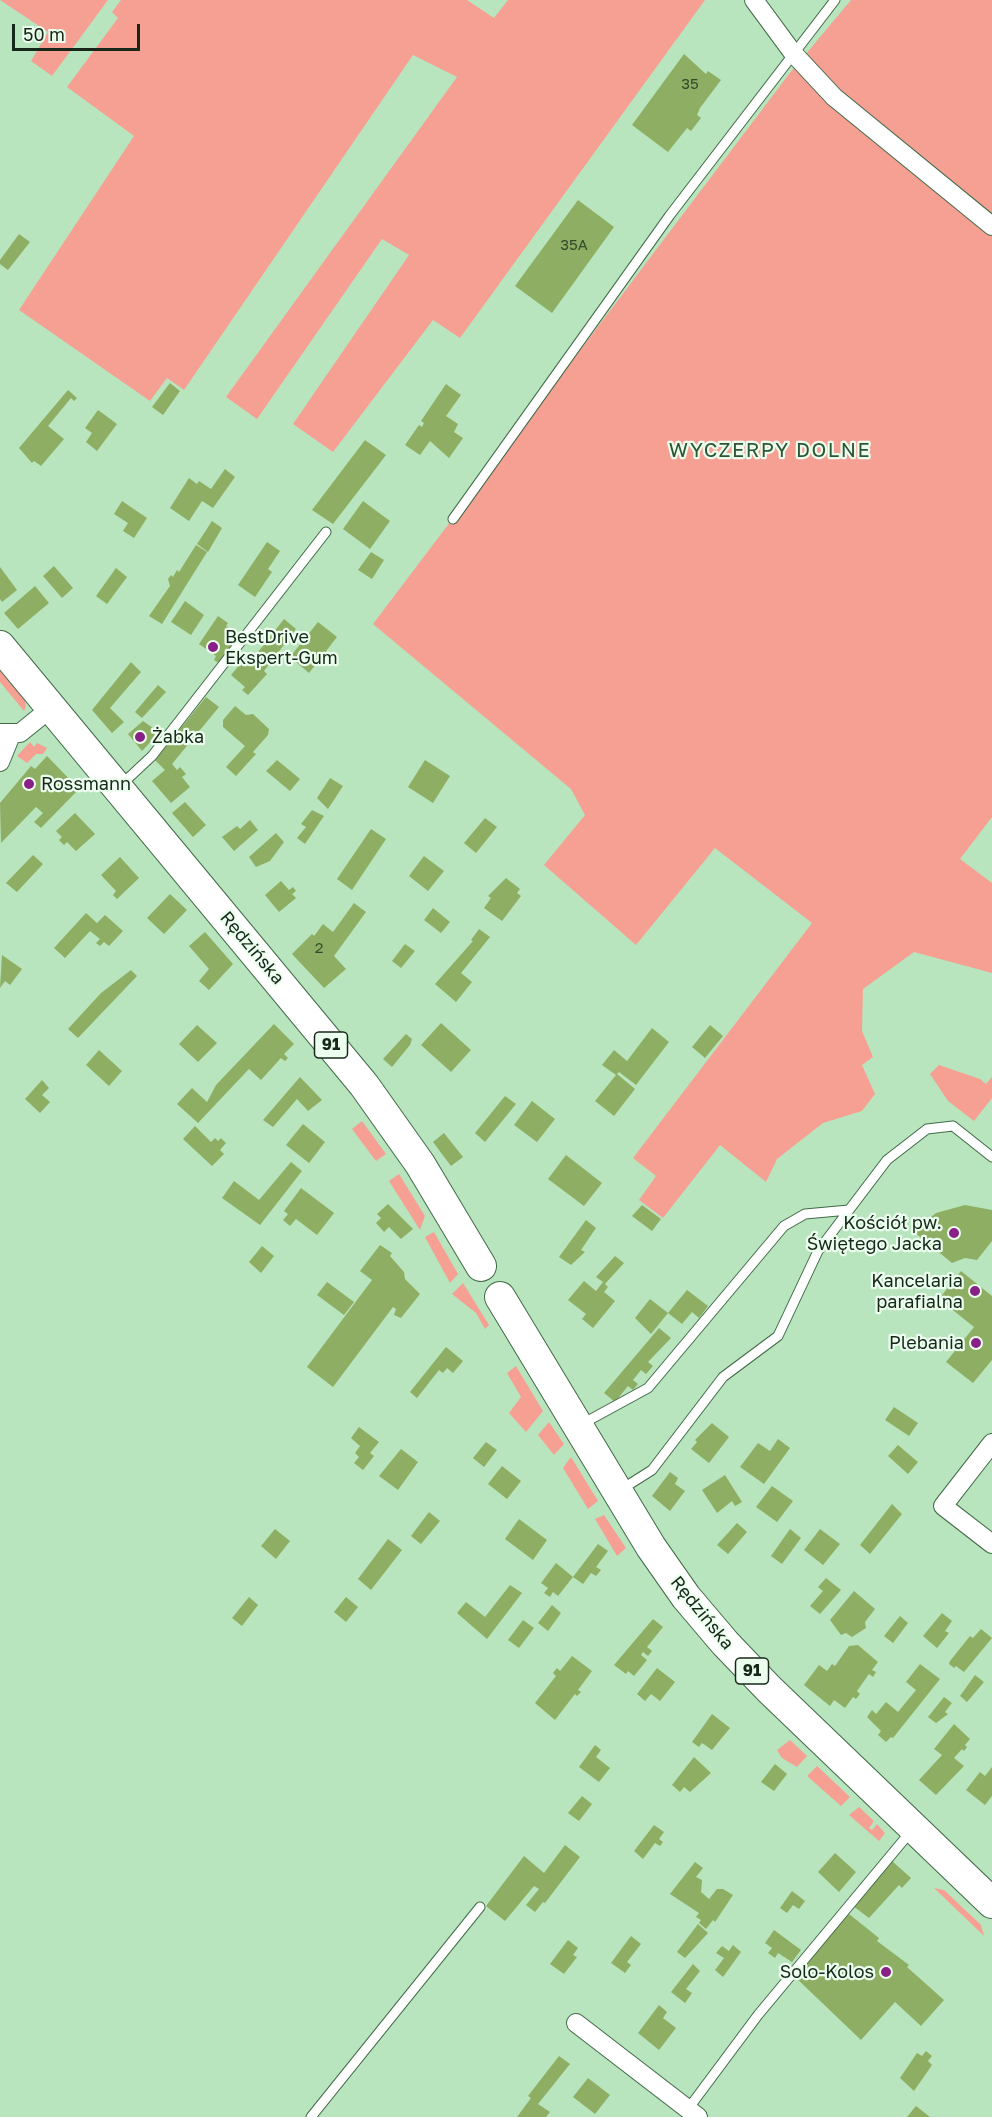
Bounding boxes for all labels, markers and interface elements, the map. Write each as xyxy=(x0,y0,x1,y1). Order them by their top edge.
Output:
scale bar xyxy=(15,12,142,50)
text: 50 m xyxy=(23,23,65,45)
house number: 35 xyxy=(681,75,699,93)
house number: 35A xyxy=(560,236,588,254)
district label: WYCZERPY DOLNE xyxy=(669,439,871,463)
place label: BestDrive Ekspert-Gum xyxy=(225,626,338,668)
marker: BestDrive Ekspert-Gum xyxy=(206,640,220,654)
place label: Żabka xyxy=(152,726,204,748)
marker: Żabka xyxy=(133,730,147,744)
place label: Rossmann xyxy=(41,773,131,795)
marker: Rossmann xyxy=(22,777,36,791)
street label: Rędzińska xyxy=(215,907,289,989)
house number: 2 xyxy=(315,939,323,957)
road number: 91 xyxy=(314,1032,348,1058)
place label: Kościół pw. Świętego Jacka xyxy=(807,1212,942,1254)
marker: Kościół pw. Świętego Jacka xyxy=(947,1226,961,1240)
place label: Kancelaria parafialna xyxy=(871,1270,963,1312)
marker: Kancelaria parafialna xyxy=(968,1284,982,1298)
place label: Plebania xyxy=(889,1332,964,1354)
marker: Plebania xyxy=(969,1336,983,1350)
street label: Rędzińska xyxy=(666,1572,738,1654)
road number: 91 xyxy=(736,1658,768,1684)
place label: Solo-Kolos xyxy=(780,1961,874,1983)
marker: Solo-Kolos xyxy=(879,1965,893,1979)

